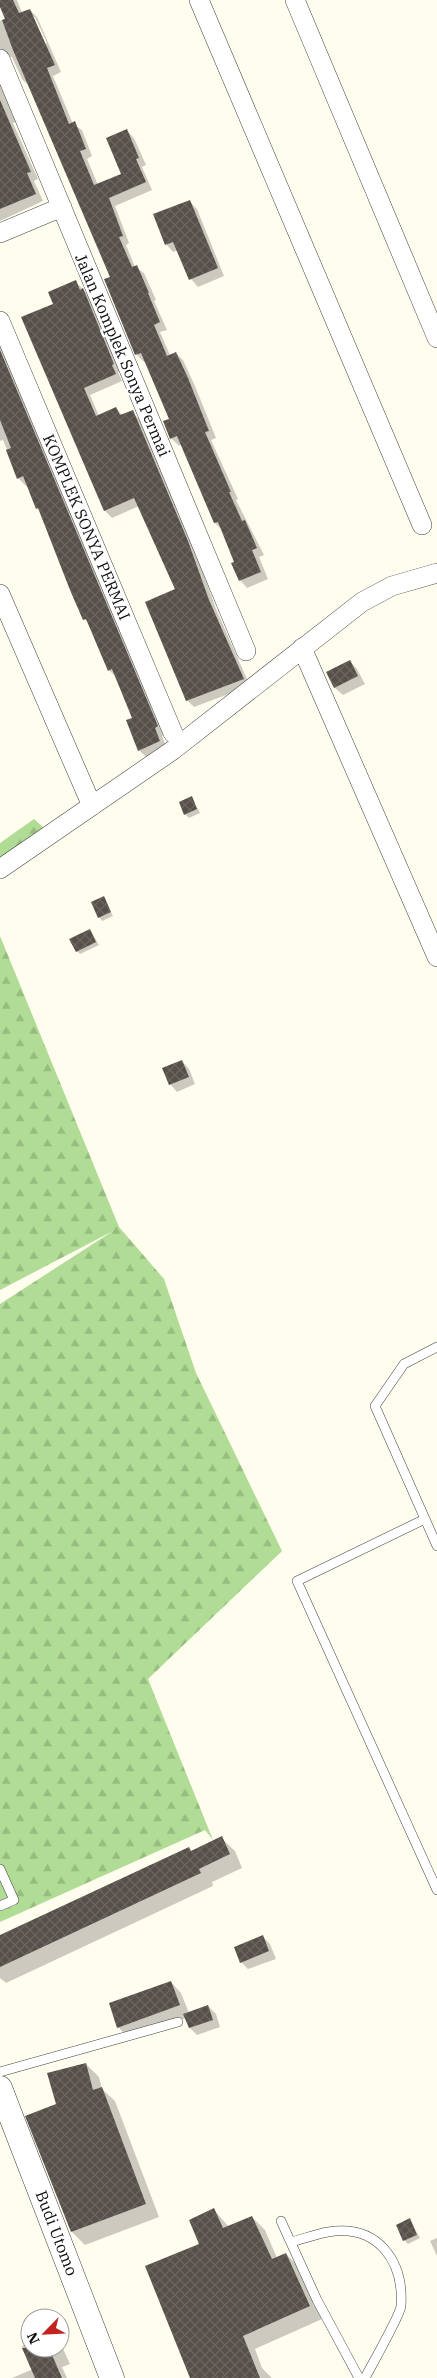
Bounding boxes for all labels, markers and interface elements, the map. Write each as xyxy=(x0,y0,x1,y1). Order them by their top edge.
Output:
street label: Jalan Komplek Sonya Permai xyxy=(71,251,175,459)
street label: KOMPLEK SONYA PERMAI xyxy=(39,431,135,623)
street label: Budi Utomo xyxy=(32,2188,82,2278)
north arrow xyxy=(20,2308,70,2358)
text: N xyxy=(23,2330,44,2347)

